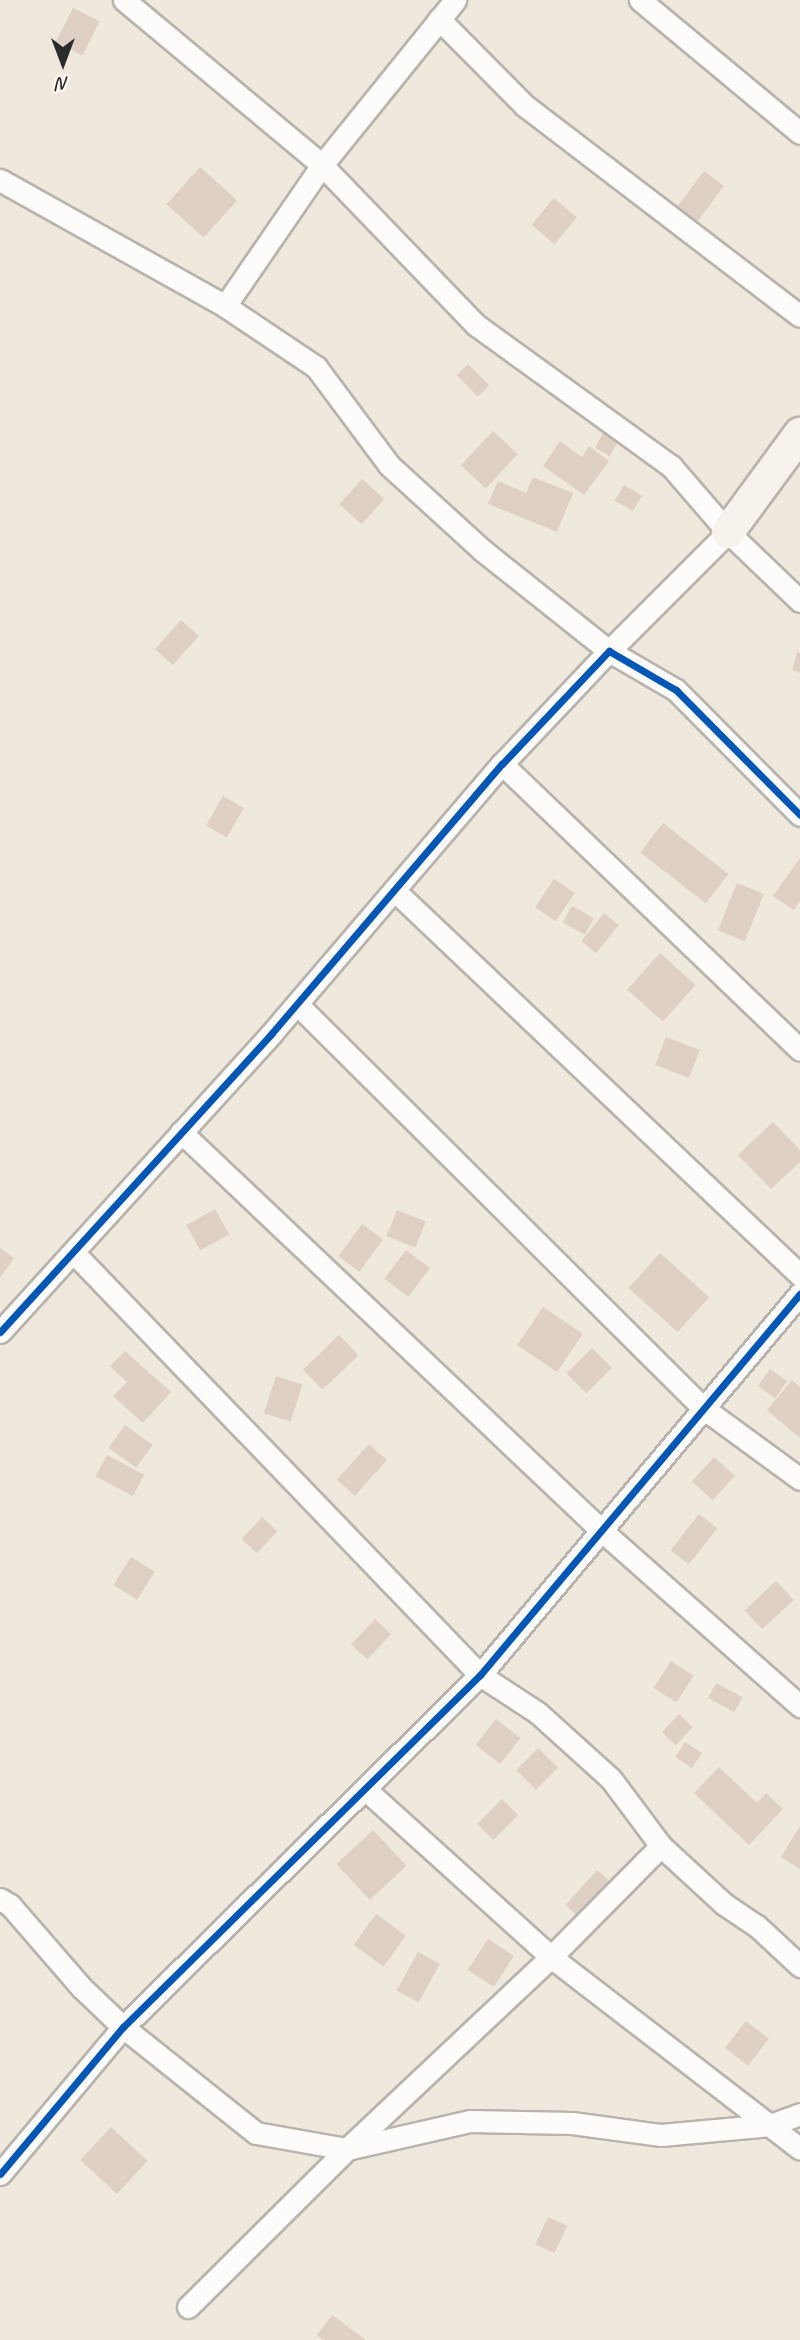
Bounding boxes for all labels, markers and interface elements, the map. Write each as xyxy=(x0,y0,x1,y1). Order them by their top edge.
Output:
north arrow xyxy=(28,28,98,98)
text: N xyxy=(57,72,69,96)

